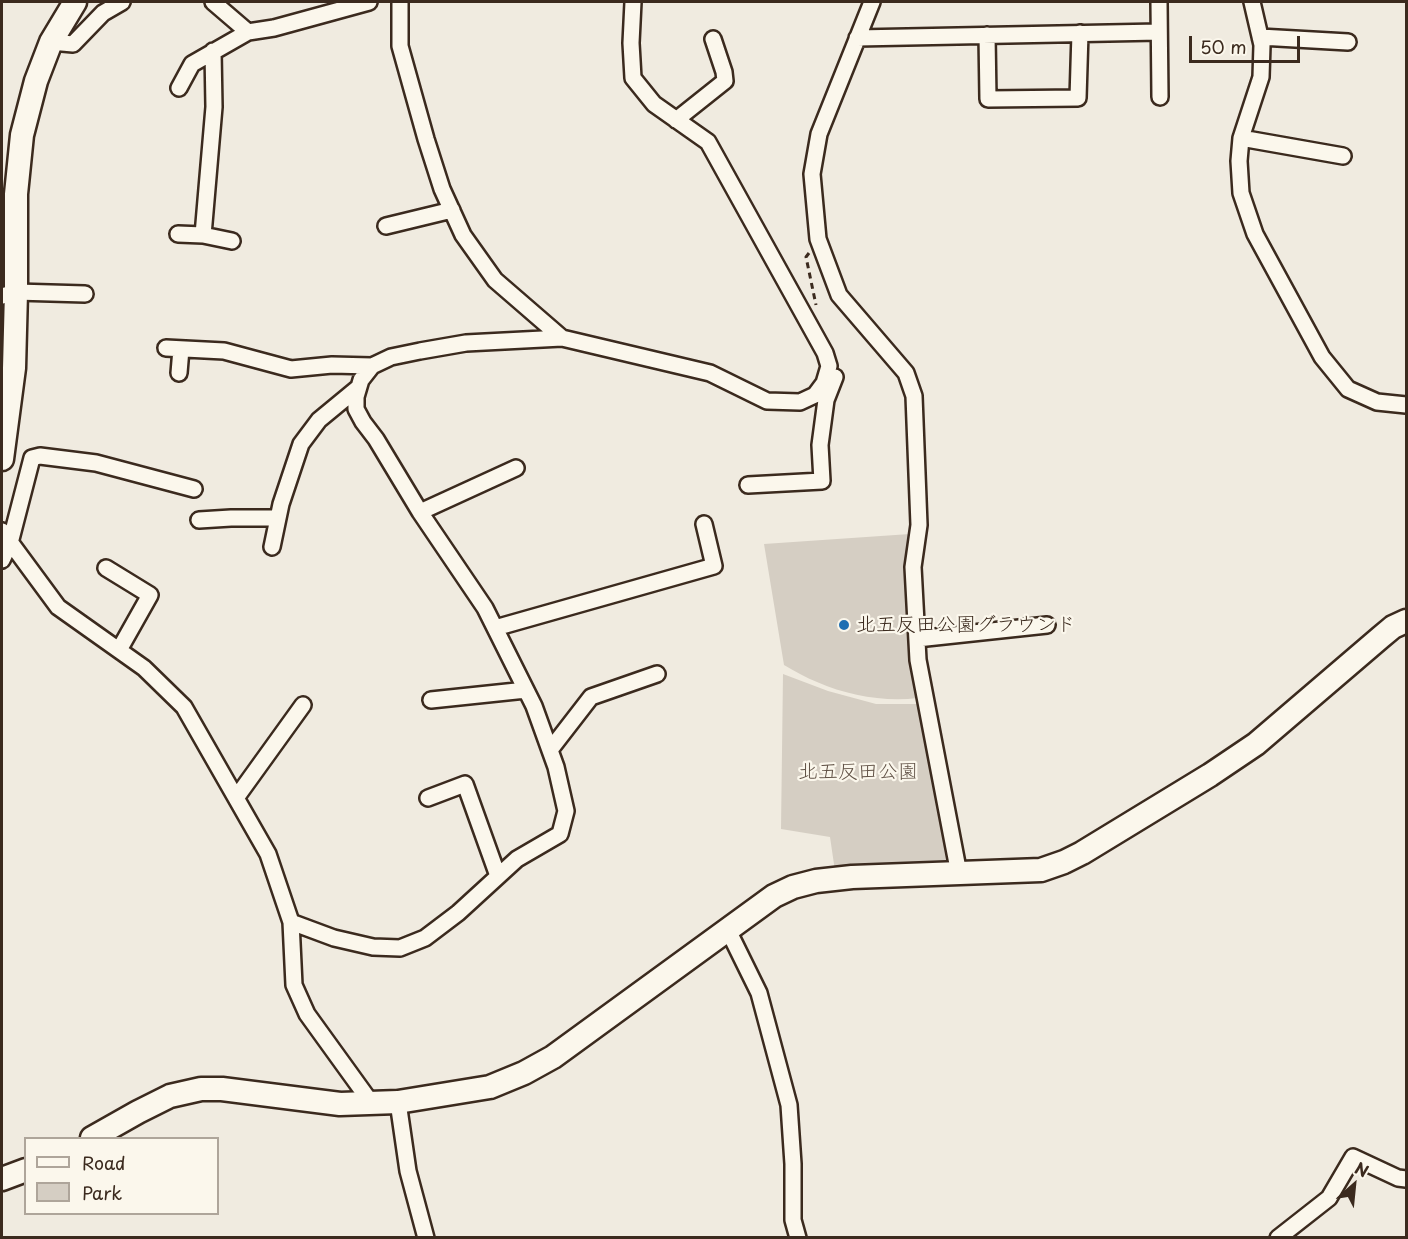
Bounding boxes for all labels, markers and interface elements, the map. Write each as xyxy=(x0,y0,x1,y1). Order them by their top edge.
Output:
scale bar xyxy=(1192,24,1303,62)
text: 50 m xyxy=(1200,33,1247,60)
place label: 北五反田公園グラウンド xyxy=(856,613,1076,637)
marker: 北五反田公園グラウンド xyxy=(837,618,851,632)
park label: 北五反田公園 xyxy=(798,760,918,784)
legend xyxy=(24,1137,219,1215)
text: Road xyxy=(82,1149,126,1176)
north arrow xyxy=(1324,1155,1384,1215)
text: N xyxy=(1351,1155,1373,1183)
text: Park xyxy=(82,1179,122,1206)

